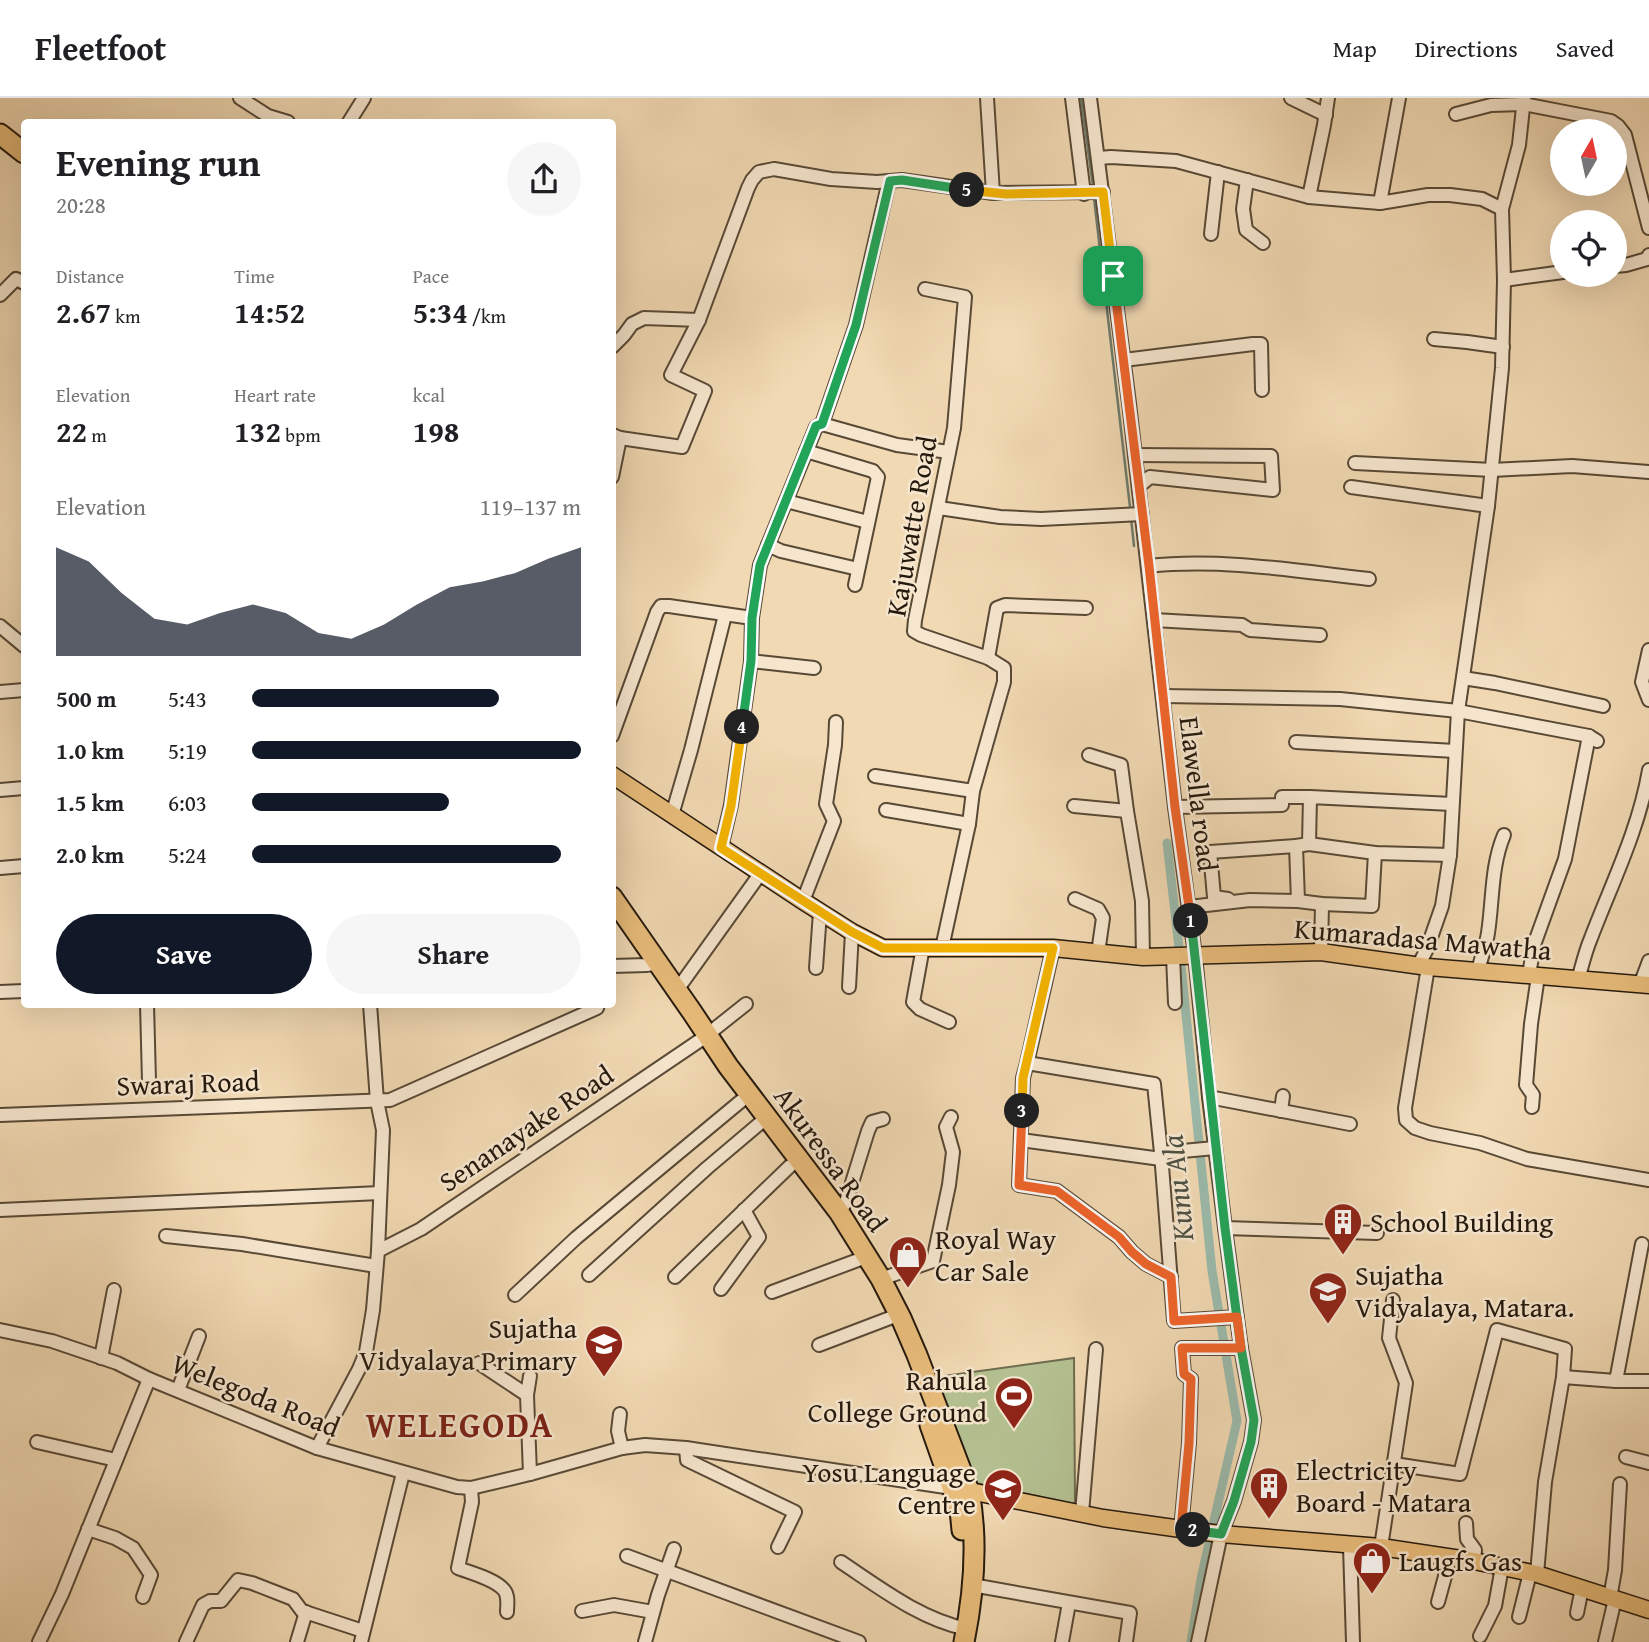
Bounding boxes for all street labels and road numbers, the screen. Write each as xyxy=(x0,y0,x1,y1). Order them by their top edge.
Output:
street label: Kajuwatte Road xyxy=(874,432,947,619)
street label: Elawella road xyxy=(1170,714,1229,874)
street label: Kumaradasa Mawatha xyxy=(1293,907,1554,970)
street label: Senanayake Road xyxy=(430,1054,621,1201)
street label: Swaraj Road xyxy=(116,1060,260,1105)
street label: Akuressa Road xyxy=(765,1078,898,1240)
street label: Welegoda Road xyxy=(166,1342,346,1447)

